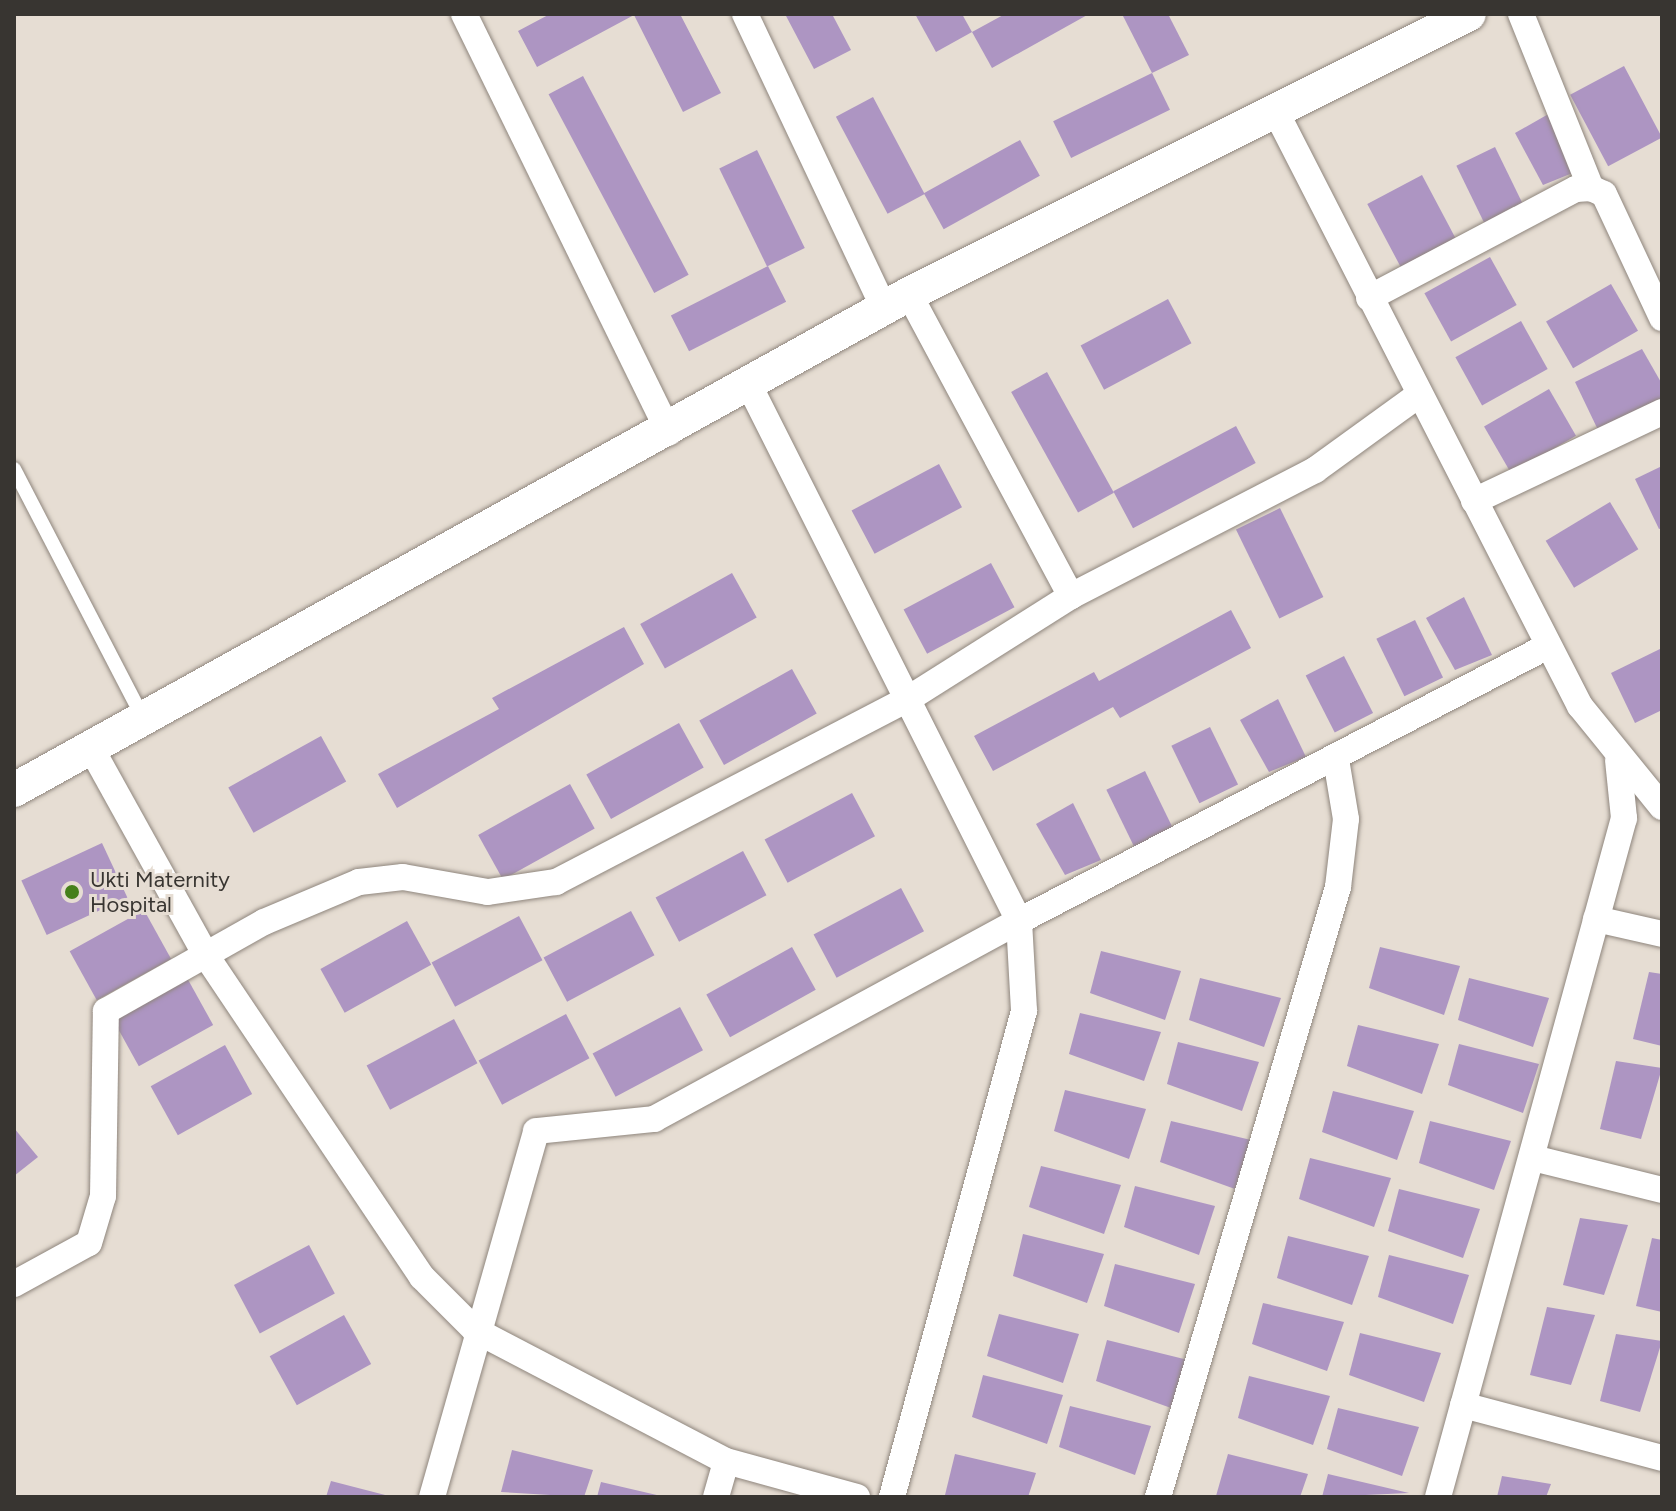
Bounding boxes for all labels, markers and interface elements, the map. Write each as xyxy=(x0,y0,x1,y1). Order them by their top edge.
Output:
place label: Ukti Maternity Hospital xyxy=(90,866,230,918)
marker: Ukti Maternity Hospital xyxy=(61,881,83,903)

